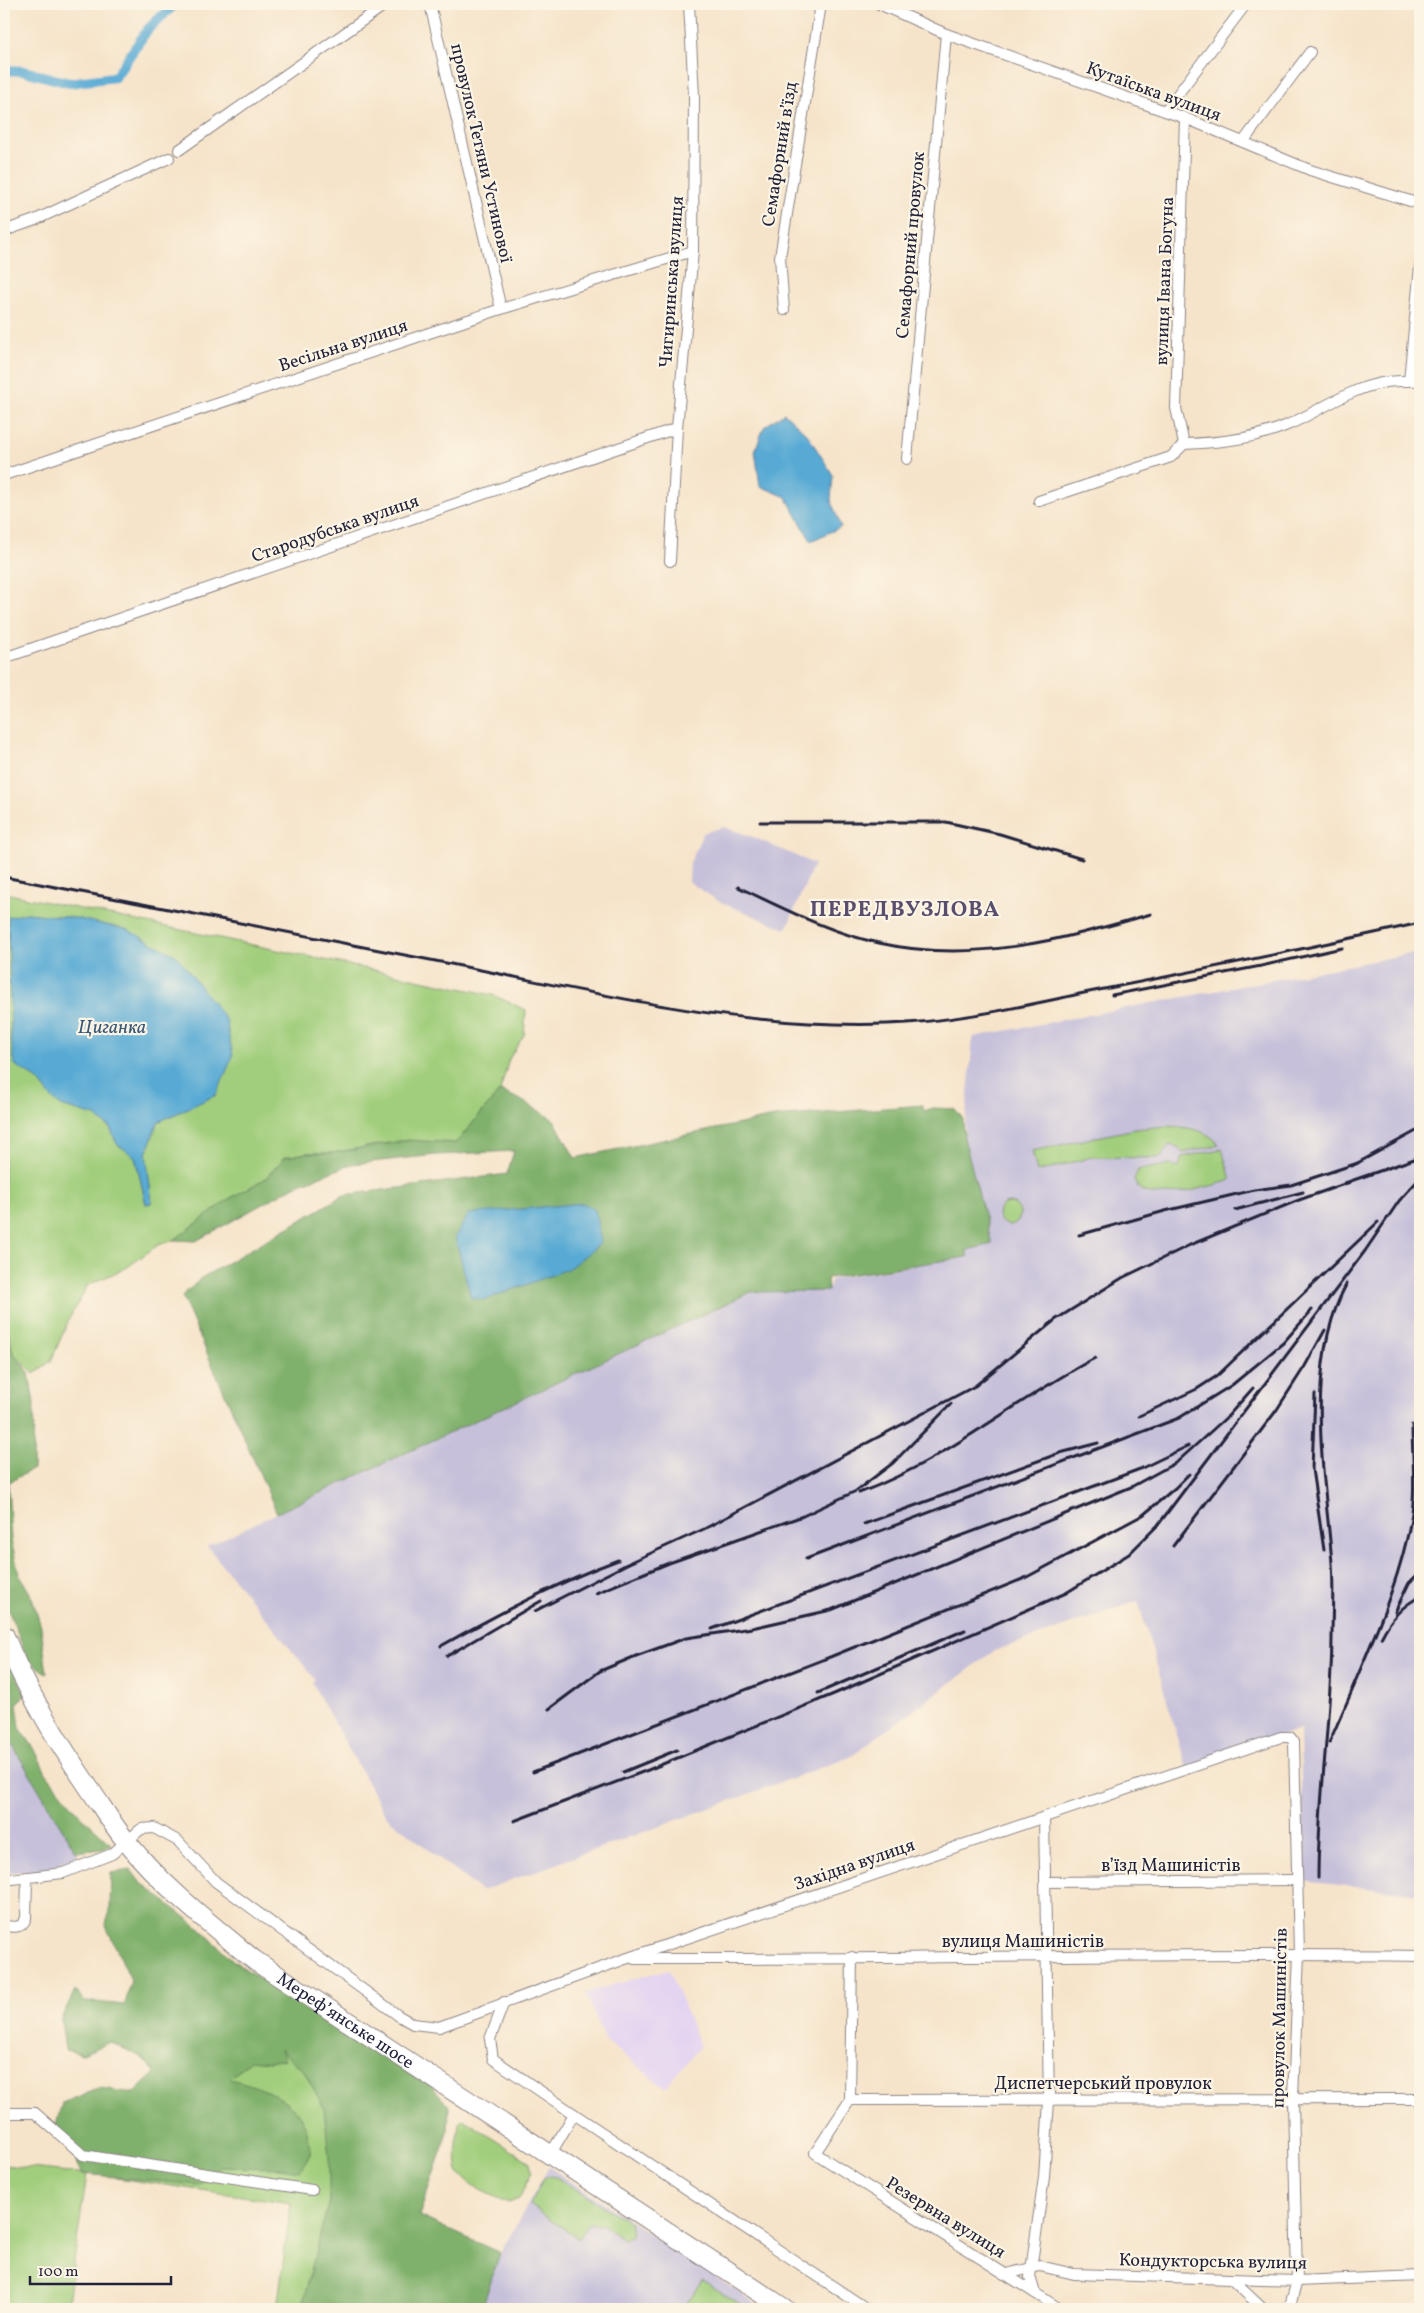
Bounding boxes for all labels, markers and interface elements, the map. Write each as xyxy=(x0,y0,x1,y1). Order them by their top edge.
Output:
street label: провулок Тетяни Устинової xyxy=(443,41,518,266)
street label: Кутаїська вулиця xyxy=(1082,56,1225,128)
street label: Семафорний в’їзд xyxy=(757,80,804,229)
street label: Семафорний провулок xyxy=(891,150,932,340)
street label: Чигиринська вулиця xyxy=(654,195,691,369)
street label: вулиця Івана Богуна xyxy=(1150,196,1181,366)
street label: Весільна вулиця xyxy=(276,314,411,379)
street label: Стародубська вулиця xyxy=(248,489,423,570)
district label: ПЕРЕДВУЗЛОВА xyxy=(810,895,1000,926)
water label: Циганка xyxy=(78,1015,146,1041)
street label: Західна вулиця xyxy=(791,1833,918,1898)
street label: в’їзд Машиністів xyxy=(1101,1854,1241,1879)
street label: провулок Машиністів xyxy=(1266,1928,1295,2108)
street label: вулиця Машиністів xyxy=(942,1930,1104,1955)
street label: Мереф’янське шосе xyxy=(271,1967,419,2076)
street label: Диспетчерський провулок xyxy=(994,2072,1212,2097)
street label: Резервна вулиця xyxy=(881,2171,1010,2265)
street label: Кондукторська вулиця xyxy=(1119,2248,1307,2277)
scale bar xyxy=(30,2253,171,2285)
text: 100 m xyxy=(38,2262,78,2283)

